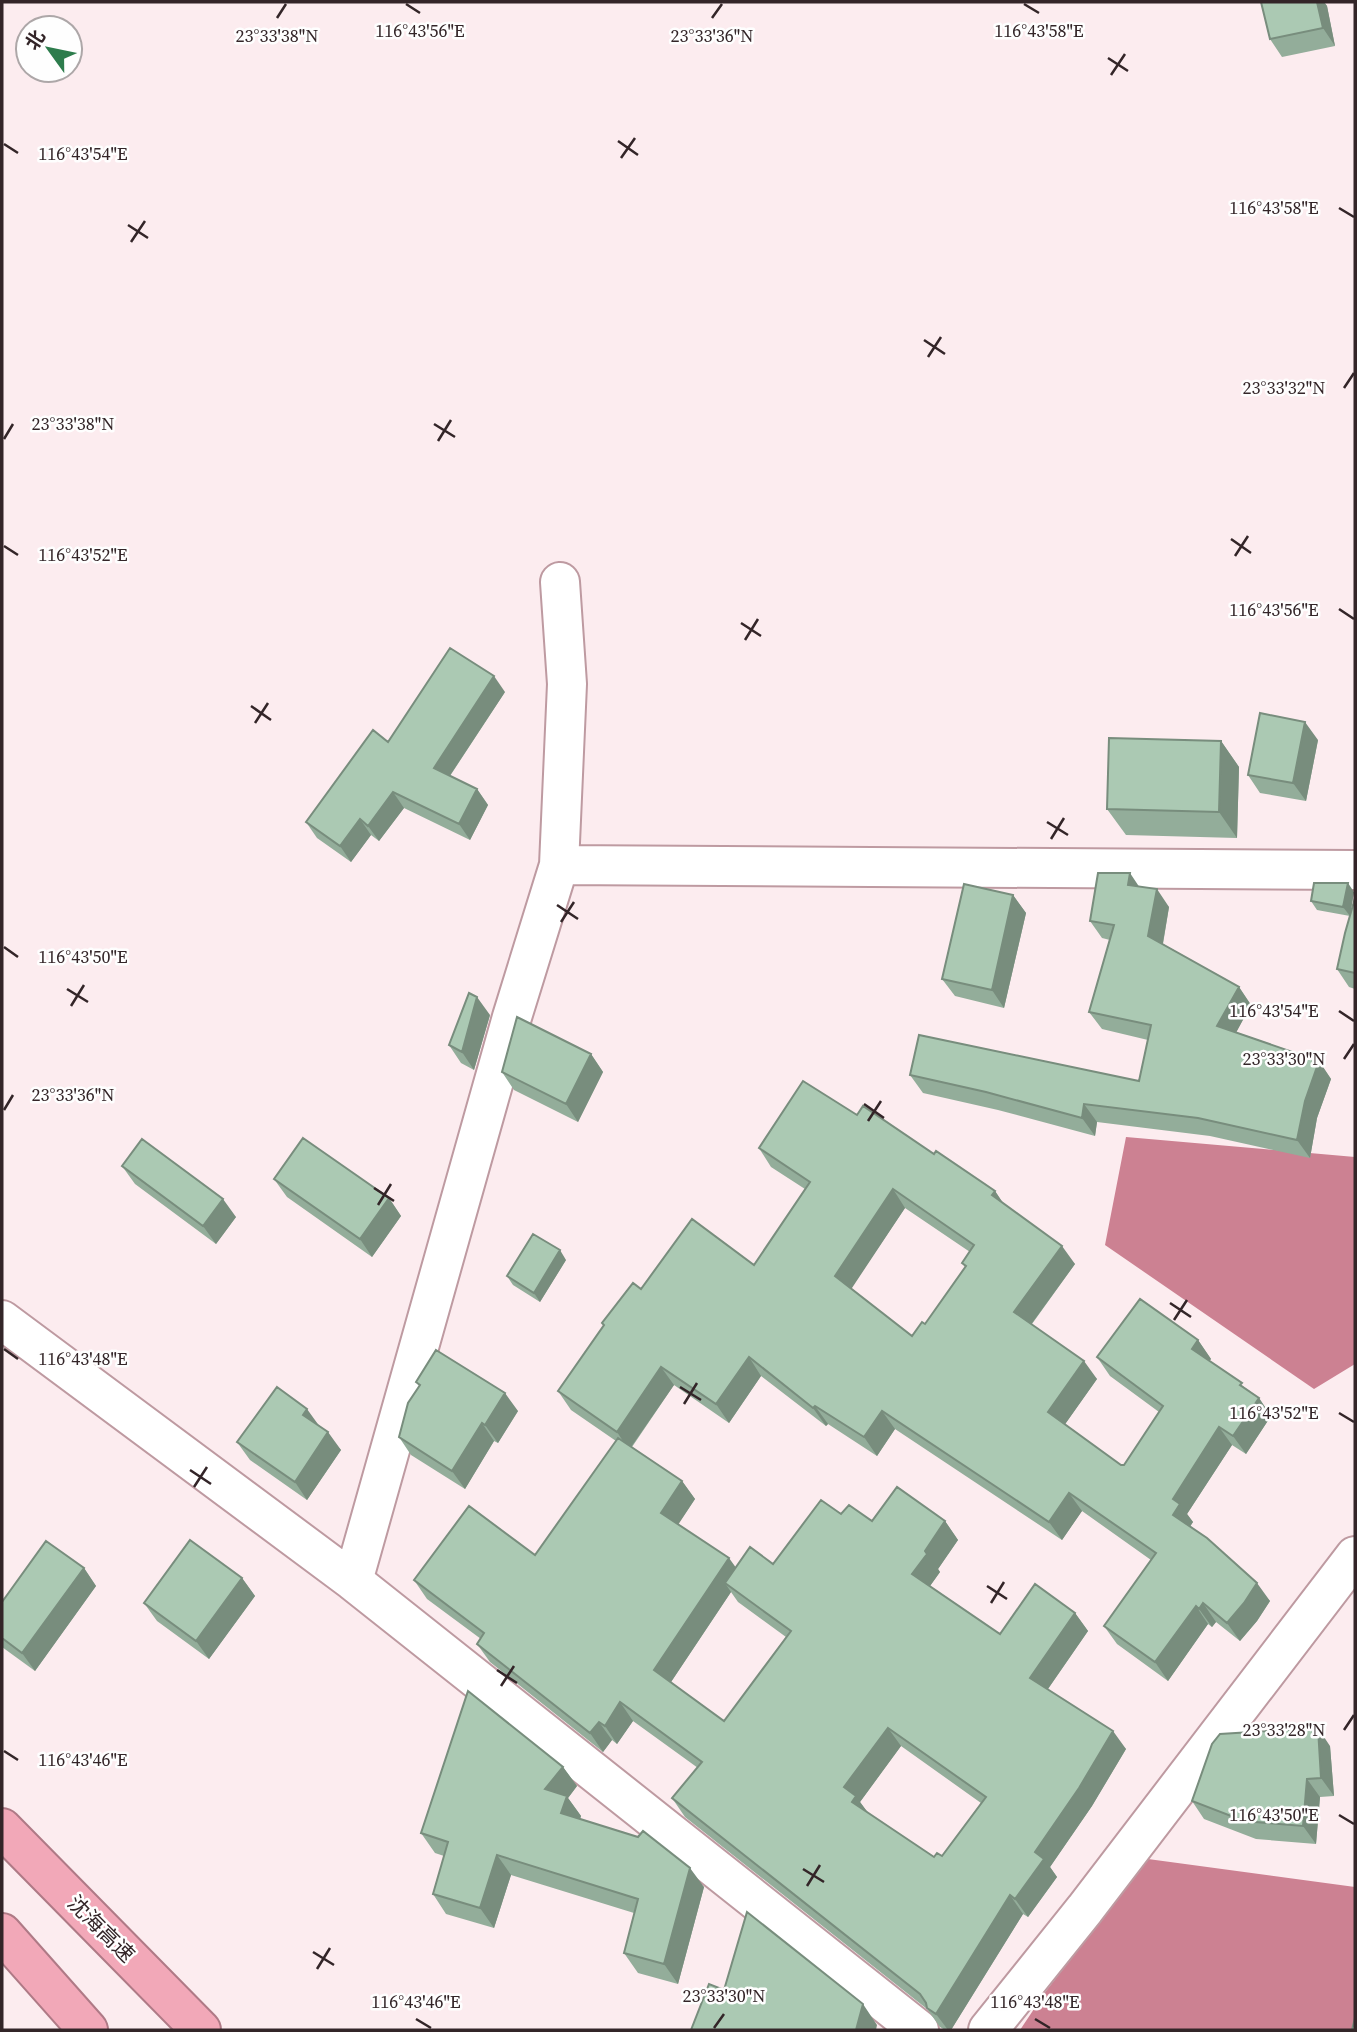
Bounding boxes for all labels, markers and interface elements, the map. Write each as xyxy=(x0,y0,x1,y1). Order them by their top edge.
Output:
north arrow xyxy=(14,14,84,84)
text: 116°43'56"E xyxy=(375,18,465,43)
text: 116°43'58"E xyxy=(994,18,1084,43)
text: 23°33'38"N xyxy=(236,23,318,48)
text: 23°33'36"N xyxy=(671,23,753,48)
text: 北 xyxy=(19,25,51,55)
text: 116°43'54"E xyxy=(38,141,128,166)
text: 116°43'58"E xyxy=(1229,195,1319,220)
text: 23°33'32"N xyxy=(1243,375,1325,400)
text: 23°33'38"N xyxy=(32,411,114,436)
text: 116°43'52"E xyxy=(38,542,128,567)
text: 116°43'56"E xyxy=(1229,597,1319,622)
text: 116°43'50"E xyxy=(38,944,128,969)
text: 116°43'54"E xyxy=(1229,998,1319,1023)
text: 23°33'30"N xyxy=(1243,1046,1325,1071)
text: 23°33'36"N xyxy=(32,1082,114,1107)
text: 116°43'48"E xyxy=(38,1346,128,1371)
text: 116°43'52"E xyxy=(1229,1400,1319,1425)
text: 23°33'28"N xyxy=(1243,1717,1325,1742)
text: 116°43'46"E xyxy=(38,1747,128,1772)
text: 116°43'50"E xyxy=(1229,1802,1319,1827)
street label: 沈海高速 xyxy=(61,1889,141,1969)
text: 23°33'30"N xyxy=(683,1983,765,2008)
text: 116°43'46"E xyxy=(371,1989,461,2014)
text: 116°43'48"E xyxy=(990,1989,1080,2014)

